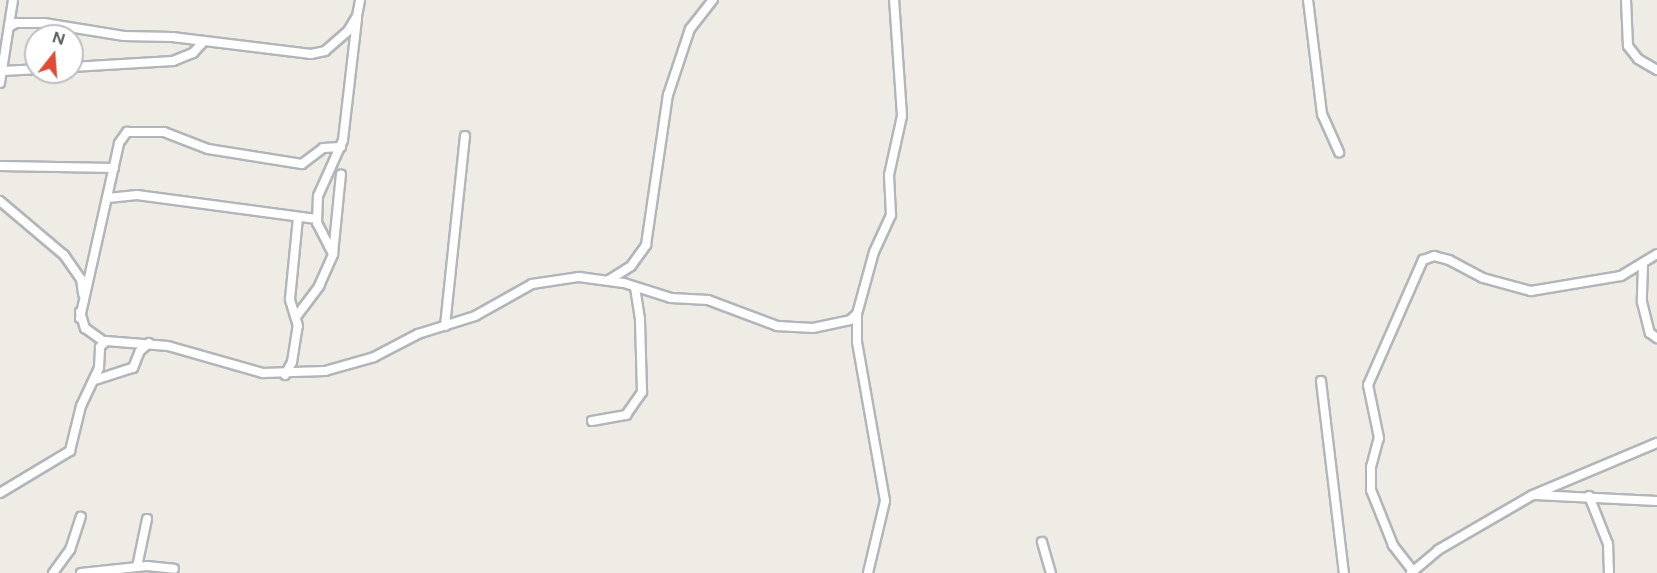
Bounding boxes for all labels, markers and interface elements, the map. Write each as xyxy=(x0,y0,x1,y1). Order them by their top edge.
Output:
north arrow xyxy=(24,24,84,84)
text: N xyxy=(50,27,68,49)

